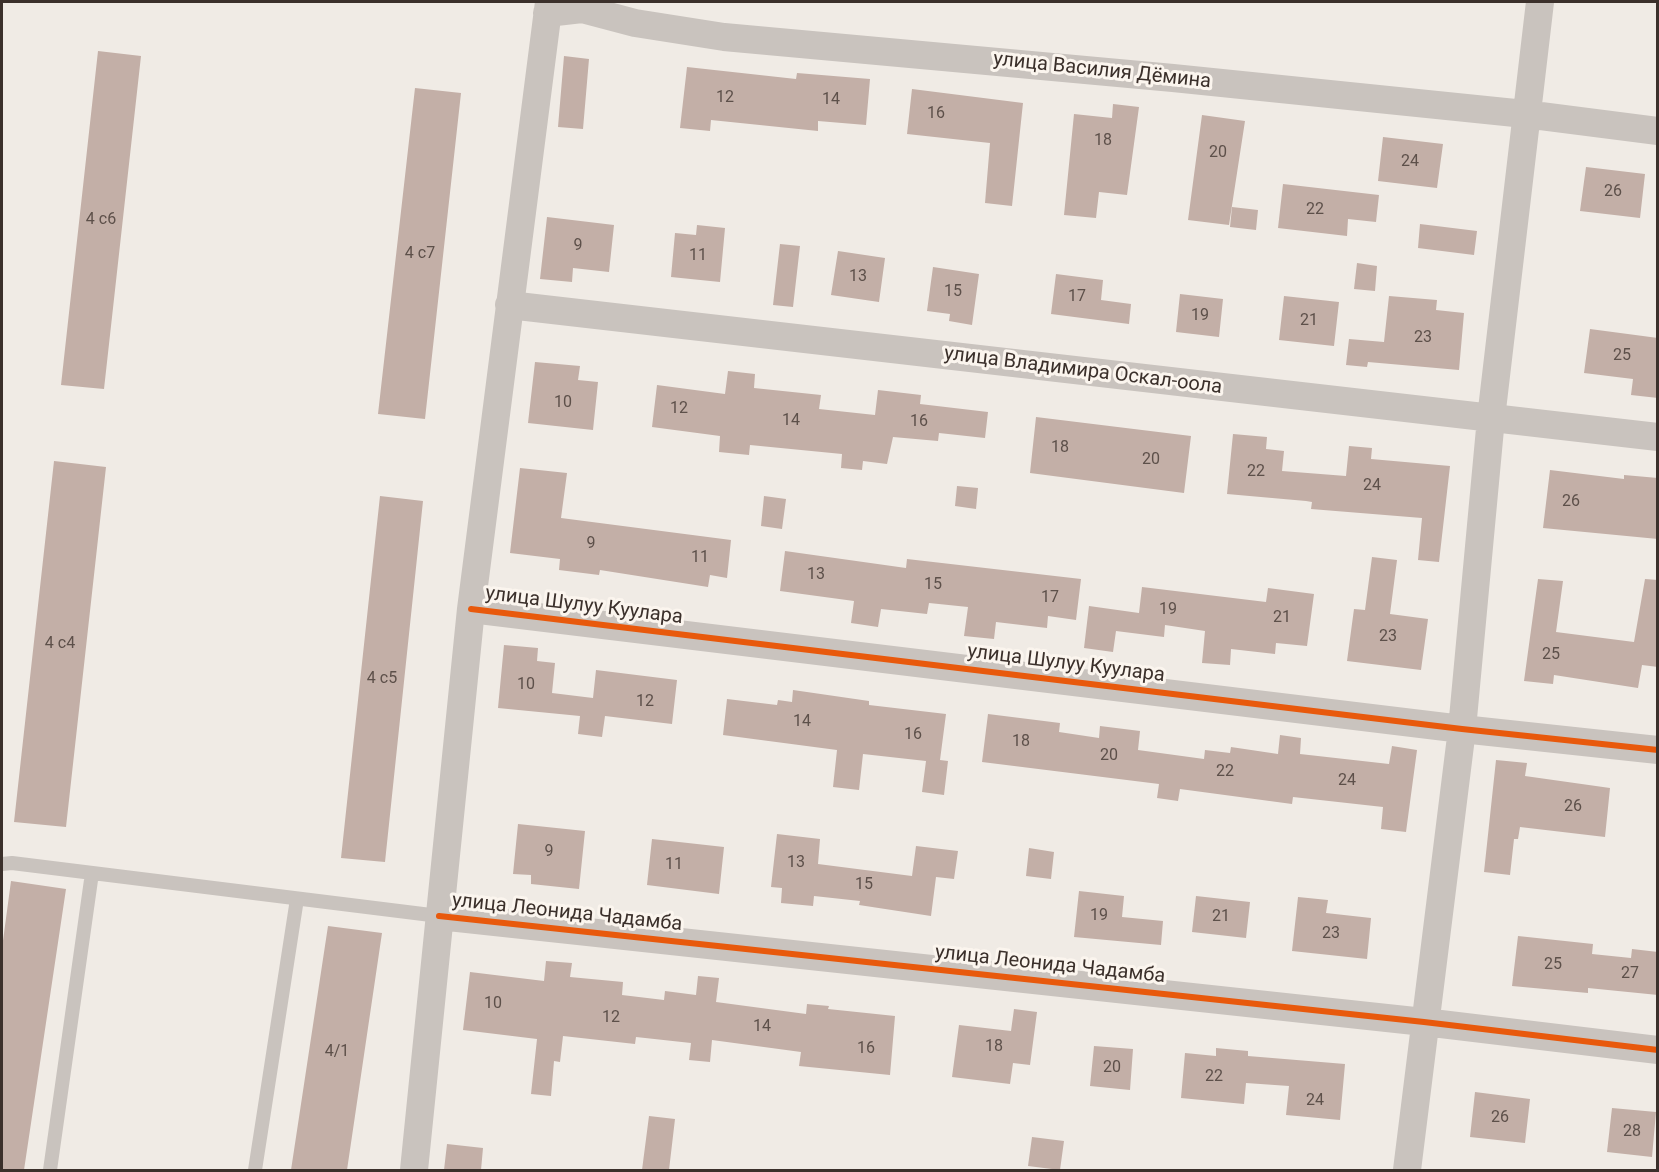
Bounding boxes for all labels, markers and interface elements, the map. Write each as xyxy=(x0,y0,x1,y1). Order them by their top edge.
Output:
street label: улица Василия Дёмина xyxy=(992,48,1212,94)
house number: 12 xyxy=(716,88,734,108)
house number: 14 xyxy=(822,90,840,110)
house number: 16 xyxy=(927,104,945,124)
house number: 18 xyxy=(1094,131,1112,151)
house number: 20 xyxy=(1209,143,1227,163)
house number: 24 xyxy=(1401,152,1419,172)
house number: 26 xyxy=(1604,182,1622,202)
house number: 22 xyxy=(1306,200,1324,220)
house number: 4 с6 xyxy=(86,210,116,230)
house number: 9 xyxy=(574,236,582,256)
house number: 4 с7 xyxy=(405,244,435,264)
house number: 11 xyxy=(689,246,707,266)
house number: 13 xyxy=(849,267,867,287)
house number: 15 xyxy=(944,282,962,302)
house number: 17 xyxy=(1068,287,1086,307)
house number: 19 xyxy=(1191,306,1209,326)
house number: 21 xyxy=(1300,311,1318,331)
house number: 23 xyxy=(1414,328,1432,348)
street label: улица Владимира Оскал-оола xyxy=(943,342,1223,400)
house number: 25 xyxy=(1613,346,1631,366)
house number: 10 xyxy=(554,393,572,413)
house number: 12 xyxy=(670,399,688,419)
house number: 14 xyxy=(782,411,800,431)
house number: 16 xyxy=(910,412,928,432)
house number: 18 xyxy=(1051,438,1069,458)
house number: 20 xyxy=(1142,450,1160,470)
house number: 22 xyxy=(1247,462,1265,482)
house number: 24 xyxy=(1363,476,1381,496)
house number: 26 xyxy=(1562,492,1580,512)
house number: 9 xyxy=(587,534,595,554)
house number: 11 xyxy=(691,548,709,568)
house number: 13 xyxy=(807,565,825,585)
house number: 15 xyxy=(924,575,942,595)
street label: улица Шулуу Куулара xyxy=(484,582,684,630)
house number: 17 xyxy=(1041,588,1059,608)
house number: 19 xyxy=(1159,600,1177,620)
house number: 21 xyxy=(1273,608,1291,628)
house number: 23 xyxy=(1379,627,1397,647)
house number: 4 с4 xyxy=(45,634,75,654)
street label: улица Шулуу Куулара xyxy=(966,640,1166,688)
house number: 25 xyxy=(1542,645,1560,665)
house number: 4 с5 xyxy=(367,669,397,689)
house number: 10 xyxy=(517,675,535,695)
house number: 12 xyxy=(636,692,654,712)
house number: 14 xyxy=(793,712,811,732)
house number: 16 xyxy=(904,725,922,745)
house number: 18 xyxy=(1012,732,1030,752)
house number: 20 xyxy=(1100,746,1118,766)
house number: 22 xyxy=(1216,762,1234,782)
house number: 24 xyxy=(1338,771,1356,791)
house number: 26 xyxy=(1564,797,1582,817)
house number: 9 xyxy=(545,842,553,862)
house number: 13 xyxy=(787,853,805,873)
house number: 11 xyxy=(665,855,683,875)
house number: 15 xyxy=(855,875,873,895)
street label: улица Леонида Чадамба xyxy=(451,889,683,937)
house number: 19 xyxy=(1090,906,1108,926)
house number: 21 xyxy=(1212,907,1230,927)
house number: 23 xyxy=(1322,924,1340,944)
street label: улица Леонида Чадамба xyxy=(934,941,1166,989)
house number: 25 xyxy=(1544,955,1562,975)
house number: 27 xyxy=(1621,964,1639,984)
house number: 10 xyxy=(484,994,502,1014)
house number: 12 xyxy=(602,1008,620,1028)
house number: 14 xyxy=(753,1017,771,1037)
house number: 18 xyxy=(985,1037,1003,1057)
house number: 16 xyxy=(857,1039,875,1059)
house number: 4/1 xyxy=(325,1042,349,1062)
house number: 20 xyxy=(1103,1058,1121,1078)
house number: 22 xyxy=(1205,1067,1223,1087)
house number: 24 xyxy=(1306,1091,1324,1111)
house number: 26 xyxy=(1491,1108,1509,1128)
house number: 28 xyxy=(1623,1122,1641,1142)

